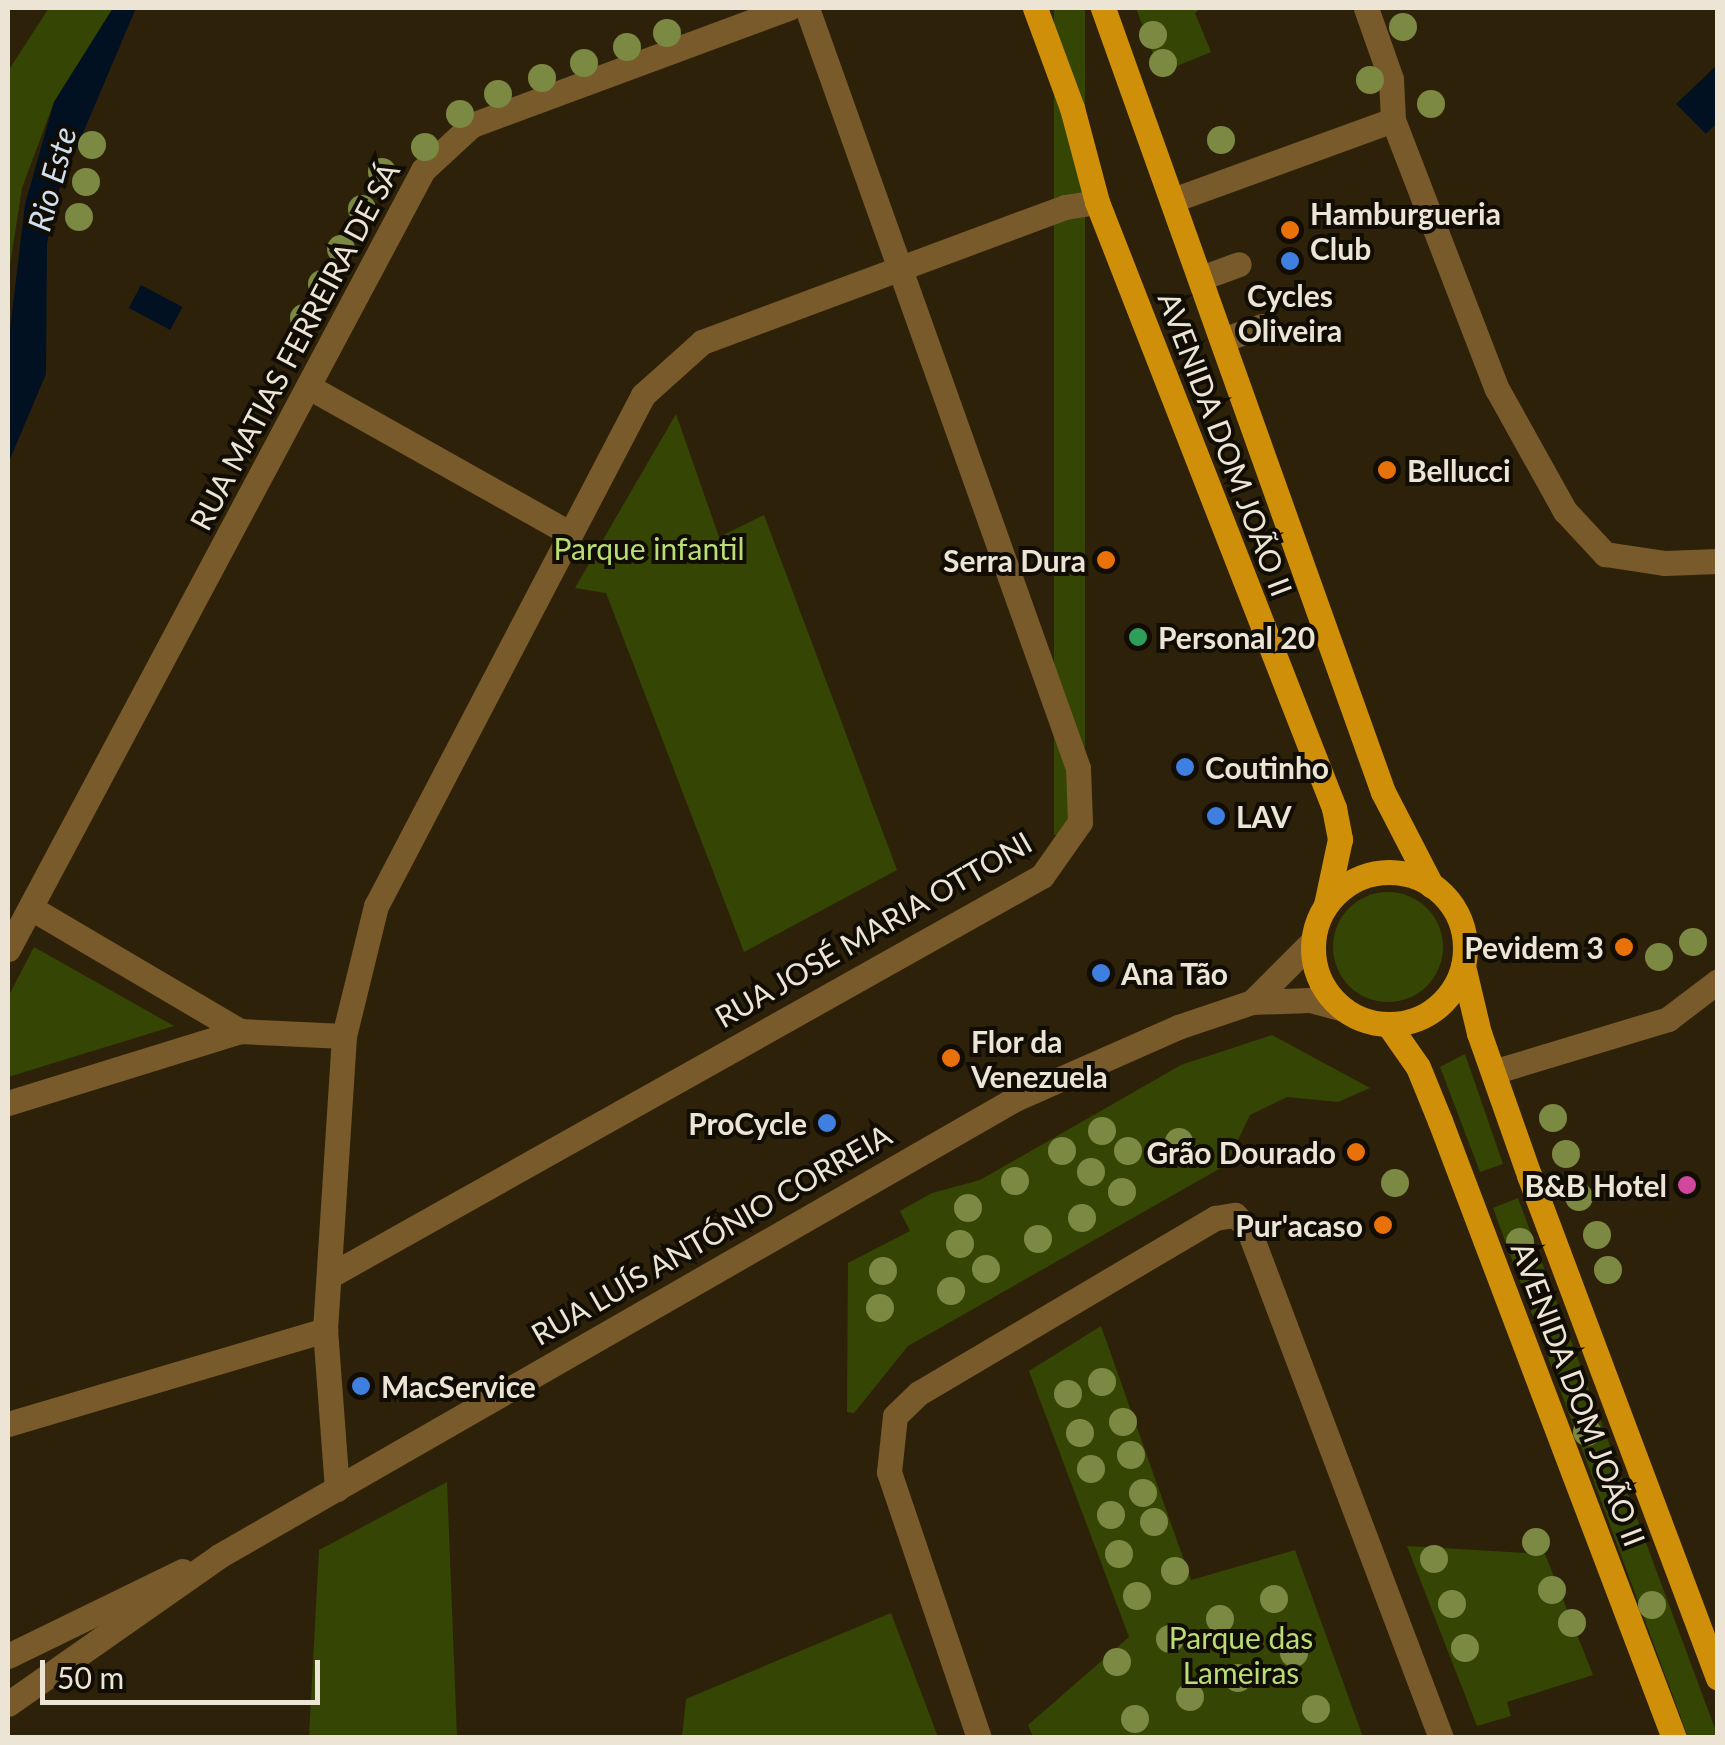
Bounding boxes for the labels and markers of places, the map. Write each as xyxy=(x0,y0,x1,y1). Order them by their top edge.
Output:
place label: Hamburgueria Club xyxy=(1310,195,1501,266)
marker: Hamburgueria Club xyxy=(1279,219,1301,241)
marker: Cycles Oliveira xyxy=(1279,250,1301,272)
place label: Cycles Oliveira xyxy=(1238,277,1342,348)
place label: Bellucci xyxy=(1407,452,1511,488)
marker: Bellucci xyxy=(1376,459,1398,481)
place label: Serra Dura xyxy=(943,542,1086,578)
marker: Serra Dura xyxy=(1095,549,1117,571)
place label: Personal 20 xyxy=(1158,619,1315,655)
marker: Personal 20 xyxy=(1127,626,1149,648)
place label: Coutinho xyxy=(1205,749,1329,785)
marker: Coutinho xyxy=(1174,756,1196,778)
place label: LAV xyxy=(1236,798,1292,834)
marker: LAV xyxy=(1205,805,1227,827)
place label: Pevidem 3 xyxy=(1464,929,1604,965)
marker: Pevidem 3 xyxy=(1613,936,1635,958)
place label: Ana Tão xyxy=(1121,955,1229,991)
marker: Ana Tão xyxy=(1090,962,1112,984)
place label: Flor da Venezuela xyxy=(971,1023,1108,1094)
marker: Flor da Venezuela xyxy=(940,1047,962,1069)
place label: ProCycle xyxy=(688,1105,807,1141)
marker: ProCycle xyxy=(816,1112,838,1134)
place label: Grão Dourado xyxy=(1146,1134,1336,1170)
marker: Grão Dourado xyxy=(1345,1141,1367,1163)
place label: B&B Hotel xyxy=(1524,1167,1667,1203)
marker: B&B Hotel xyxy=(1676,1174,1698,1196)
place label: Pur'acaso xyxy=(1235,1207,1363,1243)
marker: Pur'acaso xyxy=(1372,1214,1394,1236)
place label: MacService xyxy=(381,1368,536,1404)
marker: MacService xyxy=(350,1375,372,1397)

